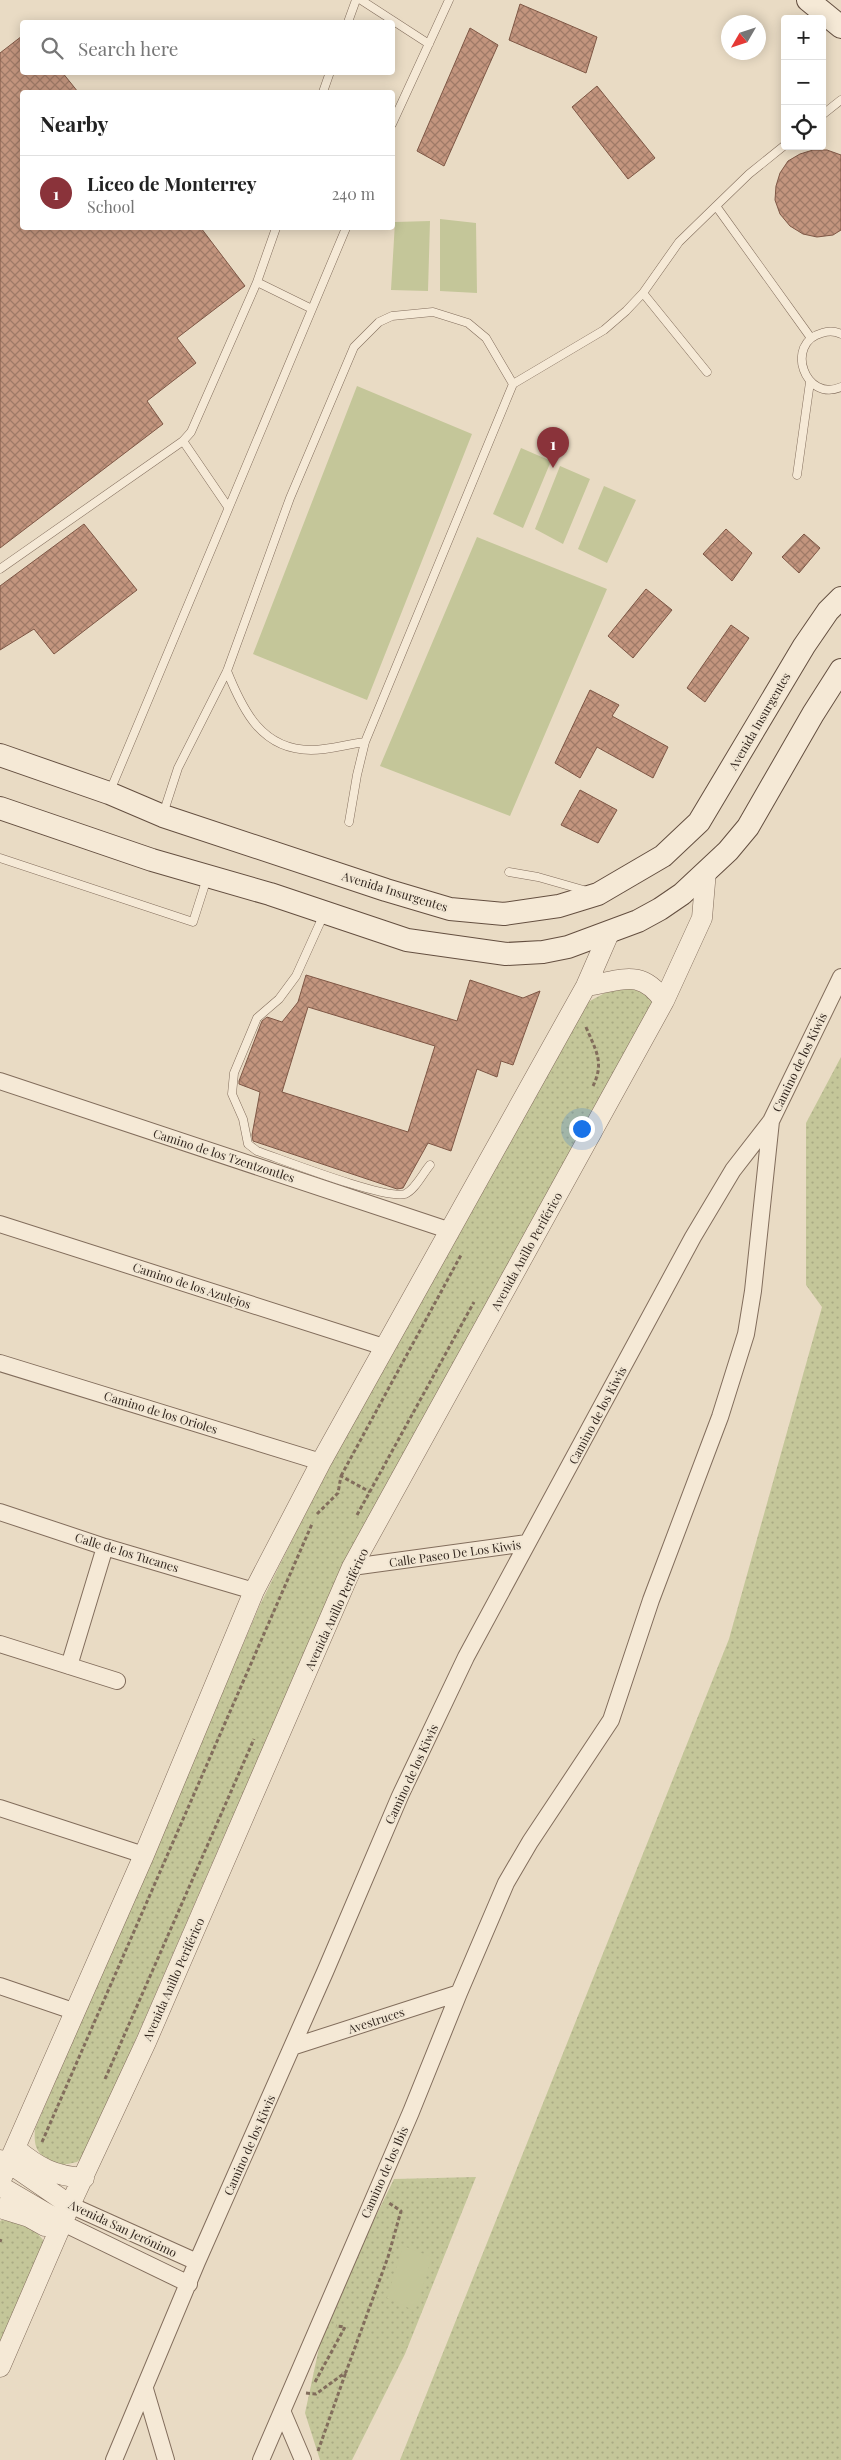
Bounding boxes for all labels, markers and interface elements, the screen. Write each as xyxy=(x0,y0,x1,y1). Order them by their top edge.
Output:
north arrow xyxy=(721,15,766,60)
map controls xyxy=(781,15,826,150)
button: + xyxy=(781,15,826,60)
search box xyxy=(20,20,395,75)
icon: search xyxy=(38,34,66,62)
text: Search here xyxy=(78,35,178,61)
button: − xyxy=(781,60,826,105)
button: locate xyxy=(781,105,826,150)
text: Nearby xyxy=(40,109,109,137)
text: Liceo de Monterrey xyxy=(87,170,257,196)
text: 1 xyxy=(53,183,59,204)
text: 240 m xyxy=(332,183,375,204)
text: School xyxy=(87,196,135,217)
pin: 1 xyxy=(537,427,569,468)
street label: Avenida Insurgentes xyxy=(724,669,793,773)
street label: Avenida Insurgentes xyxy=(339,867,450,915)
street label: Camino de los Kiwis xyxy=(768,1010,830,1114)
your location xyxy=(569,1116,595,1142)
street label: Camino de los Tzentzontles xyxy=(151,1125,297,1185)
street label: Avenida Anillo Periférico xyxy=(486,1189,565,1314)
street label: Camino de los Azulejos xyxy=(131,1258,253,1312)
street label: Camino de los Kiwis xyxy=(564,1363,630,1467)
street label: Camino de los Orioles xyxy=(102,1387,220,1437)
street label: Calle de los Tucanes xyxy=(73,1529,181,1575)
street label: Calle Paseo De Los Kiwis xyxy=(388,1536,522,1570)
street label: Avenida Anillo Periférico xyxy=(300,1545,372,1674)
street label: Camino de los Kiwis xyxy=(381,1721,441,1827)
street label: Avenida Anillo Periférico xyxy=(138,1915,208,2044)
street label: Avestruces xyxy=(345,2003,406,2037)
street label: Camino de los Kiwis xyxy=(220,2092,278,2198)
street label: Camino de los Ibis xyxy=(357,2124,411,2220)
street label: Avenida San Jerónimo xyxy=(65,2195,180,2260)

